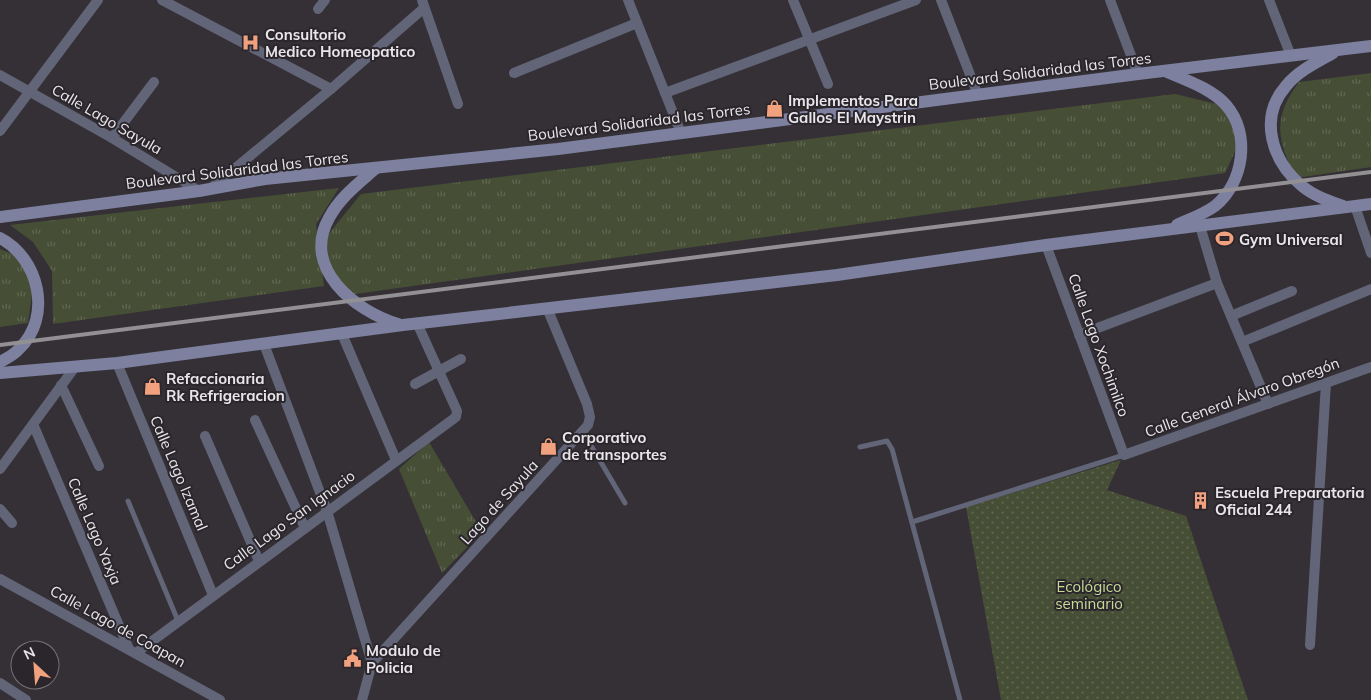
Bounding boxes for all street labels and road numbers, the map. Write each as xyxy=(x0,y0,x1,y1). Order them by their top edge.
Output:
street label: Boulevard Solidaridad las Torres xyxy=(928,48,1152,94)
street label: Calle Lago Sayula xyxy=(48,80,166,158)
street label: Boulevard Solidaridad las Torres xyxy=(527,99,751,145)
street label: Boulevard Solidaridad las Torres xyxy=(125,147,349,193)
street label: Calle Lago Xochimilco xyxy=(1064,271,1134,419)
street label: Calle General Álvaro Obregón xyxy=(1142,353,1342,441)
street label: Calle Lago Izamal xyxy=(146,413,212,533)
street label: Lago de Sayula xyxy=(456,456,542,548)
street label: Calle Lago San Ignacio xyxy=(219,466,359,574)
street label: Calle Lago Yaxja xyxy=(64,475,126,587)
street label: Calle Lago de Coapan xyxy=(47,581,189,671)

